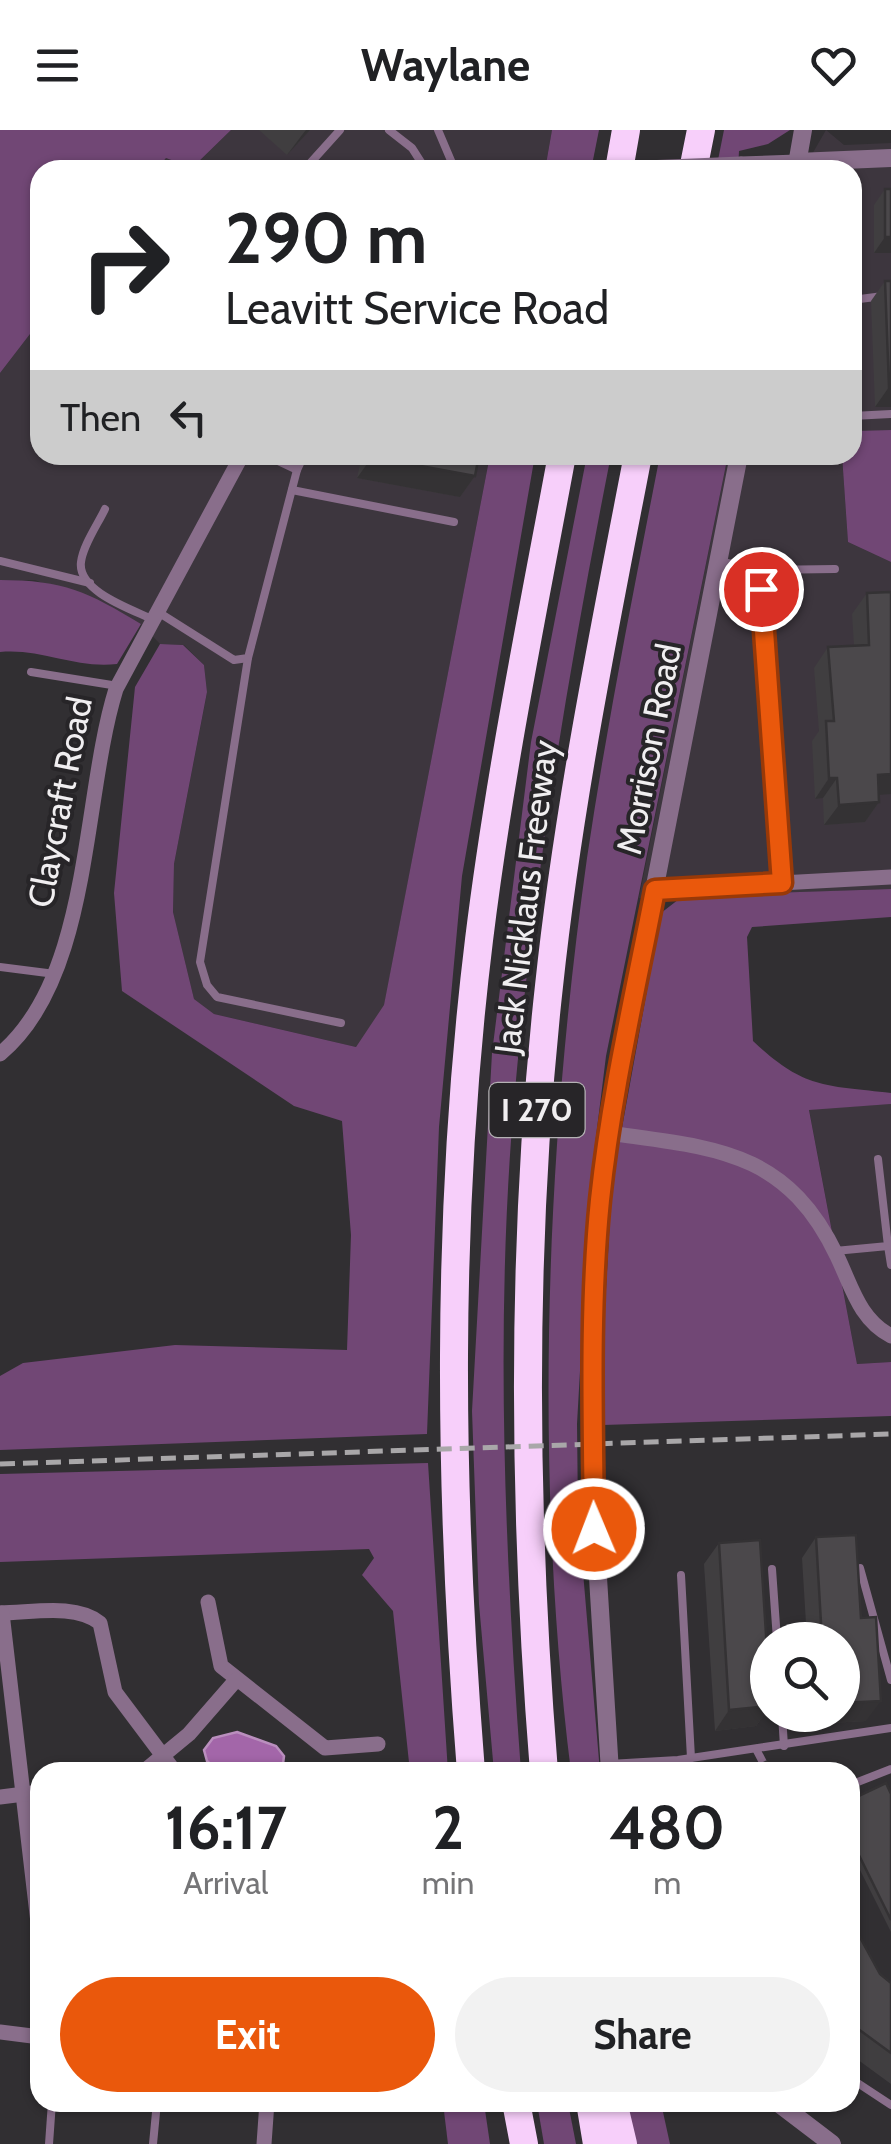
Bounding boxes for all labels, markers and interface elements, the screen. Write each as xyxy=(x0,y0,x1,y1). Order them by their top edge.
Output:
icon: menu xyxy=(30,38,85,93)
text: Waylane xyxy=(361,38,530,92)
icon: heart xyxy=(806,38,861,93)
text: 290 m xyxy=(225,195,427,281)
icon: right xyxy=(60,200,190,330)
text: Leavitt Service Road xyxy=(225,281,609,335)
icon: left xyxy=(161,390,216,445)
text: Then xyxy=(60,394,141,441)
pin xyxy=(719,547,804,632)
icon: arrive xyxy=(734,562,789,617)
street label: Morrison Road xyxy=(607,640,690,858)
street label: Claycraft Road xyxy=(18,693,101,911)
street label: Jack Nicklaus Freeway xyxy=(485,737,566,1057)
road number: I 270 xyxy=(490,1083,584,1137)
position arrow xyxy=(542,1477,646,1581)
map controls xyxy=(750,1622,860,1732)
button: search xyxy=(750,1622,860,1732)
text: 16:17 xyxy=(165,1791,287,1864)
text: 2 xyxy=(432,1791,464,1864)
text: 480 xyxy=(609,1791,725,1864)
text: Arrival xyxy=(183,1863,268,1902)
text: min xyxy=(422,1863,474,1902)
text: m xyxy=(653,1863,681,1902)
button: Exit xyxy=(60,1977,435,2092)
button: Share xyxy=(455,1977,830,2092)

